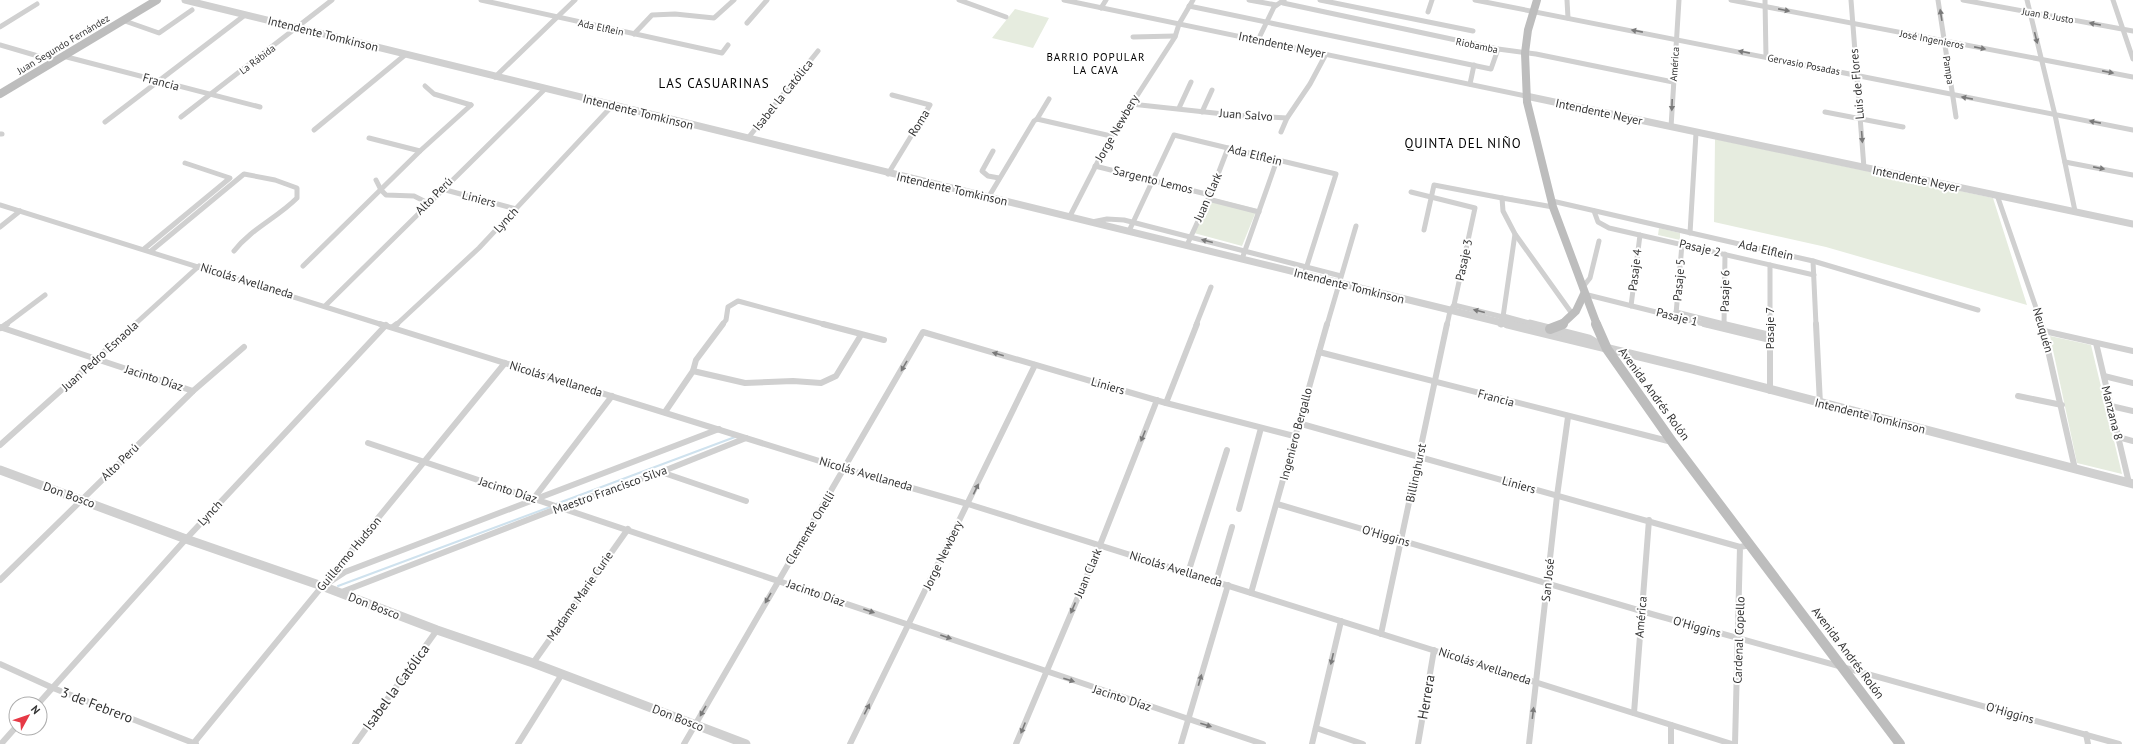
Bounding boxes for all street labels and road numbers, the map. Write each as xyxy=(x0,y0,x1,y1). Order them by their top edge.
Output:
street label: Juan B. Justo xyxy=(2020,4,2075,26)
street label: Juan Segundo Fernández xyxy=(14,12,112,78)
street label: Intendente Tomkinson xyxy=(266,13,380,55)
street label: Ada Elflein xyxy=(577,16,625,39)
street label: José Ingenieros xyxy=(1898,27,1965,52)
street label: Intendente Neyer xyxy=(1237,28,1327,61)
street label: Riobamba xyxy=(1455,35,1499,56)
street label: La Rábida xyxy=(237,42,278,77)
street label: América xyxy=(1667,46,1682,82)
street label: Luis de Flores xyxy=(1846,48,1867,120)
street label: Gervasio Posadas xyxy=(1767,51,1841,78)
street label: Pampa xyxy=(1940,55,1957,85)
street label: Isabel la Católica xyxy=(749,56,816,133)
street label: Francia xyxy=(141,69,181,94)
street label: Intendente Tomkinson xyxy=(581,91,695,133)
street label: Jorge Newbery xyxy=(1091,91,1142,165)
street label: Intendente Neyer xyxy=(1554,95,1644,128)
street label: Juan Salvo xyxy=(1218,105,1273,124)
street label: Roma xyxy=(905,107,933,139)
street label: Ada Elflein xyxy=(1226,141,1284,168)
street label: Sargento Lemos xyxy=(1112,162,1195,197)
street label: Intendente Neyer xyxy=(1871,162,1961,195)
street label: Intendente Tomkinson xyxy=(895,168,1009,209)
street label: Juan Clark xyxy=(1190,170,1225,224)
street label: Alto Perú xyxy=(412,174,456,218)
street label: Liniers xyxy=(461,187,498,210)
street label: Lynch xyxy=(490,204,521,235)
street label: Pasaje 2 xyxy=(1678,235,1722,260)
street label: Ada Elflein xyxy=(1737,236,1795,263)
street label: Pasaje 3 xyxy=(1452,238,1475,282)
street label: Pasaje 4 xyxy=(1624,248,1645,292)
street label: Pasaje 5 xyxy=(1669,258,1688,302)
street label: Nicolás Avellaneda xyxy=(199,259,296,302)
street label: Intendente Tomkinson xyxy=(1292,265,1406,307)
street label: Pasaje 6 xyxy=(1717,270,1732,312)
street label: Pasaje 1 xyxy=(1655,304,1699,329)
street label: Neuquén xyxy=(2030,306,2057,354)
street label: Pasaje 7 xyxy=(1762,307,1777,349)
street label: Juan Pedro Esnaola xyxy=(57,317,141,395)
street label: Avenida Andrés Rolón xyxy=(1616,344,1693,443)
street label: Nicolás Avellaneda xyxy=(508,357,605,400)
street label: Jacinto Díaz xyxy=(122,361,185,394)
street label: Liniers xyxy=(1090,374,1127,397)
street label: Manzana 8 xyxy=(2098,384,2126,442)
street label: Francia xyxy=(1476,385,1516,410)
street label: Ingeniero Bergallo xyxy=(1276,386,1315,482)
street label: Intendente Tomkinson xyxy=(1813,395,1927,437)
street label: Alto Perú xyxy=(98,440,142,483)
street label: Billinghurst xyxy=(1402,442,1429,504)
street label: Nicolás Avellaneda xyxy=(818,453,915,494)
street label: Maestro Francisco Silva xyxy=(551,462,669,517)
street label: Jacinto Díaz xyxy=(476,473,539,506)
street label: Liniers xyxy=(1501,473,1538,496)
street label: Don Bosco xyxy=(41,478,97,511)
street label: Clemente Onelli xyxy=(782,488,837,567)
street label: Lynch xyxy=(194,497,225,528)
street label: Guillermo Hudson xyxy=(313,513,384,594)
street label: Jorge Newbery xyxy=(919,517,966,593)
street label: O'Higgins xyxy=(1360,522,1412,550)
street label: Juan Clark xyxy=(1070,546,1105,601)
street label: Nicolás Avellaneda xyxy=(1128,547,1225,590)
street label: Madame Marie Curie xyxy=(543,548,616,643)
street label: San José xyxy=(1538,558,1557,602)
street label: Jacinto Díaz xyxy=(784,575,847,609)
street label: Don Bosco xyxy=(346,589,402,622)
street label: América xyxy=(1631,596,1650,638)
street label: Cardenal Copello xyxy=(1729,596,1748,684)
street label: Avenida Andrés Rolón xyxy=(1809,604,1888,702)
street label: O'Higgins xyxy=(1671,613,1723,641)
street label: Isabel la Católica xyxy=(359,640,433,734)
street label: Nicolás Avellaneda xyxy=(1437,643,1533,688)
street label: Herrera xyxy=(1413,673,1439,721)
street label: Jacinto Díaz xyxy=(1090,681,1153,714)
street label: 3 de Febrero xyxy=(58,683,136,727)
street label: O'Higgins xyxy=(1984,699,2036,727)
street label: Don Bosco xyxy=(650,701,706,734)

